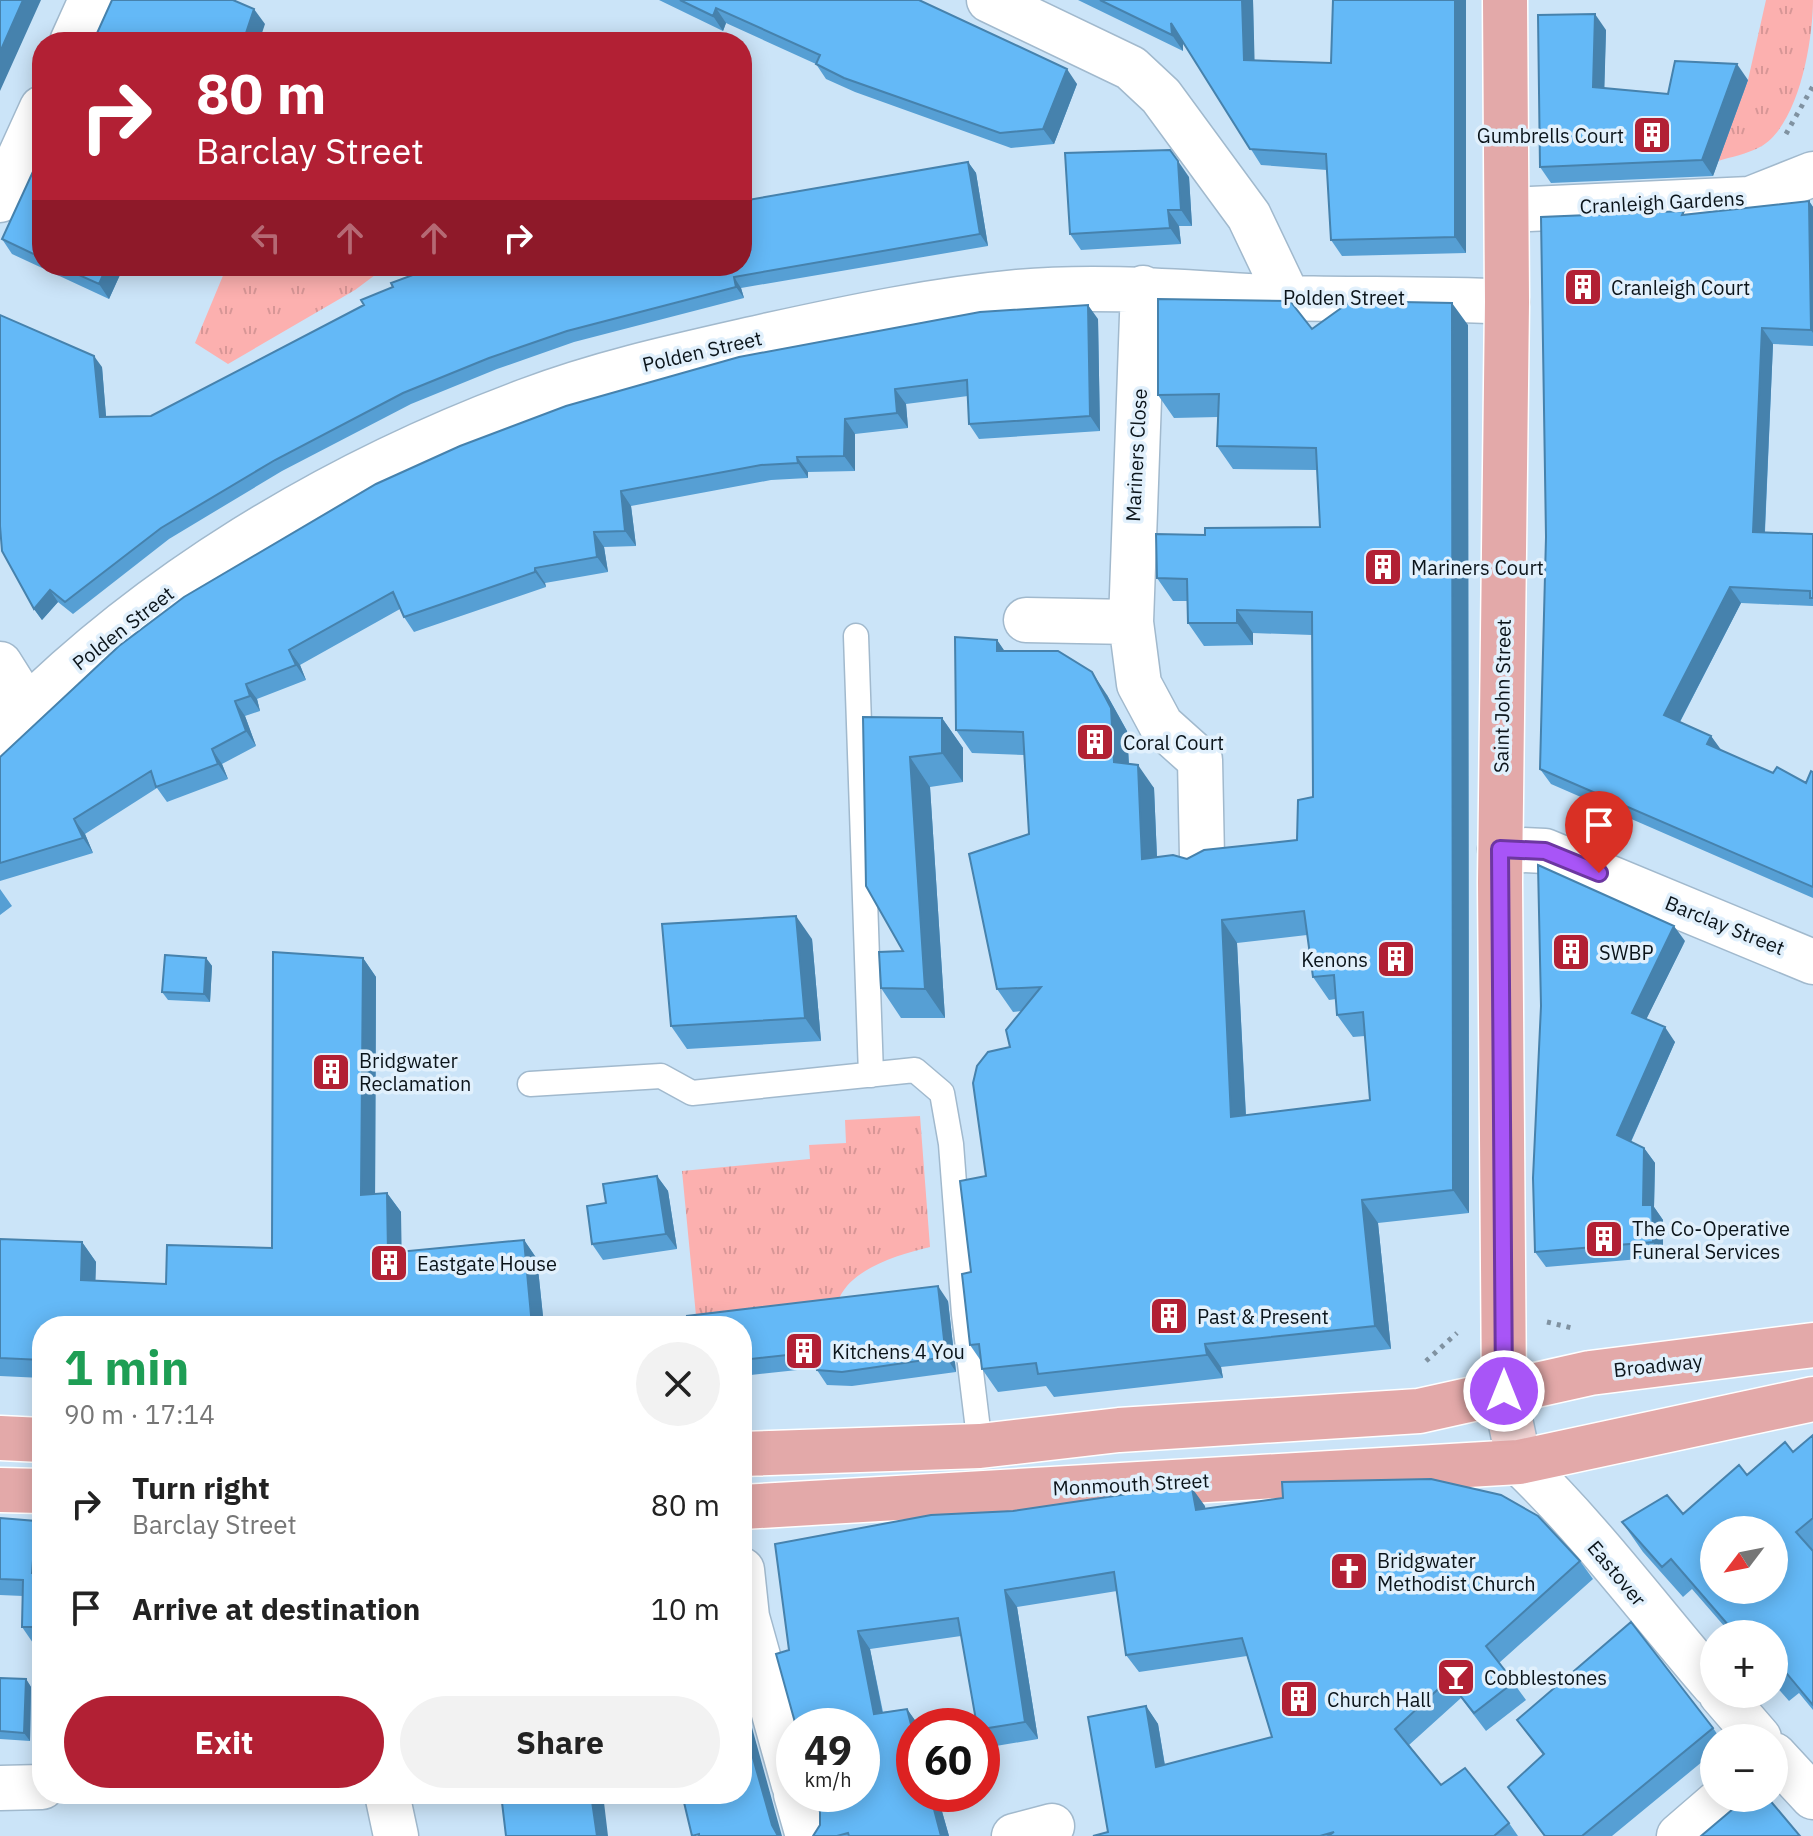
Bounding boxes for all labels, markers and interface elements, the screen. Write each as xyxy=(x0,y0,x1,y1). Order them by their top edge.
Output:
text: 80 m xyxy=(196,57,326,129)
icon: right xyxy=(64,64,168,168)
building icon: Gumbrells Court xyxy=(1631,114,1673,156)
place label: Gumbrells Court xyxy=(1477,122,1624,149)
text: Barclay Street xyxy=(196,127,424,174)
street label: Cranleigh Gardens xyxy=(1579,184,1745,220)
icon: left xyxy=(244,216,288,260)
icon: ahead xyxy=(328,216,372,260)
icon: ahead xyxy=(412,216,456,260)
icon: right xyxy=(496,216,540,260)
building icon: Cranleigh Court xyxy=(1562,266,1604,308)
place label: Cranleigh Court xyxy=(1611,274,1750,301)
street label: Polden Street xyxy=(1283,284,1405,311)
street label: Polden Street xyxy=(640,324,764,378)
street label: Mariners Close xyxy=(1119,388,1153,522)
building icon: Mariners Court xyxy=(1362,546,1404,588)
place label: Mariners Court xyxy=(1411,554,1544,581)
street label: Polden Street xyxy=(67,580,179,676)
street label: Saint John Street xyxy=(1487,619,1517,773)
building icon: Coral Court xyxy=(1074,721,1116,763)
place label: Coral Court xyxy=(1123,729,1224,756)
pin xyxy=(1565,791,1633,873)
icon: arrive xyxy=(1577,803,1621,847)
street label: Barclay Street xyxy=(1661,889,1789,961)
building icon: SWBP xyxy=(1550,931,1592,973)
building icon: Kenons xyxy=(1375,938,1417,980)
place label: SWBP xyxy=(1599,939,1654,966)
place label: Kenons xyxy=(1301,946,1368,973)
place label: Bridgwater Reclamation xyxy=(359,1047,471,1097)
building icon: Bridgwater Reclamation xyxy=(310,1051,352,1093)
place label: The Co-Operative Funeral Services xyxy=(1632,1215,1790,1265)
building icon: The Co-Operative Funeral Services xyxy=(1583,1218,1625,1260)
building icon: Eastgate House xyxy=(368,1242,410,1284)
place label: Eastgate House xyxy=(417,1250,557,1277)
building icon: Past & Present xyxy=(1148,1295,1190,1337)
place label: Past & Present xyxy=(1197,1303,1329,1330)
building icon: Kitchens 4 You xyxy=(783,1330,825,1372)
text: 1 min xyxy=(64,1336,189,1398)
place label: Kitchens 4 You xyxy=(832,1338,965,1365)
button: close xyxy=(636,1342,720,1426)
street label: Broadway xyxy=(1612,1347,1704,1383)
position arrow xyxy=(1462,1349,1546,1433)
text: 90 m · 17:14 xyxy=(64,1397,215,1431)
street label: Monmouth Street xyxy=(1052,1466,1210,1502)
text: Turn right xyxy=(132,1468,270,1507)
icon: right xyxy=(64,1482,108,1526)
text: 80 m xyxy=(651,1485,720,1524)
text: Barclay Street xyxy=(132,1507,297,1541)
north arrow xyxy=(1700,1516,1788,1604)
map controls xyxy=(1700,1516,1788,1812)
street label: Eastover xyxy=(1582,1534,1652,1612)
place label: Bridgwater Methodist Church xyxy=(1377,1547,1536,1597)
church icon: Bridgwater Methodist Church xyxy=(1328,1550,1370,1592)
icon: arrive xyxy=(64,1586,108,1630)
text: Arrive at destination xyxy=(132,1589,420,1628)
text: 10 m xyxy=(651,1589,720,1628)
button: + xyxy=(1700,1620,1788,1708)
bar icon: Cobblestones xyxy=(1435,1656,1477,1698)
place label: Cobblestones xyxy=(1484,1664,1607,1691)
building icon: Church Hall xyxy=(1278,1678,1320,1720)
place label: Church Hall xyxy=(1327,1686,1431,1713)
button: Exit xyxy=(64,1696,384,1788)
button: Share xyxy=(400,1696,720,1788)
speed limit sign: 60 xyxy=(896,1708,1000,1812)
text: 49 xyxy=(804,1724,852,1776)
button: − xyxy=(1700,1724,1788,1812)
text: km/h xyxy=(804,1766,852,1793)

